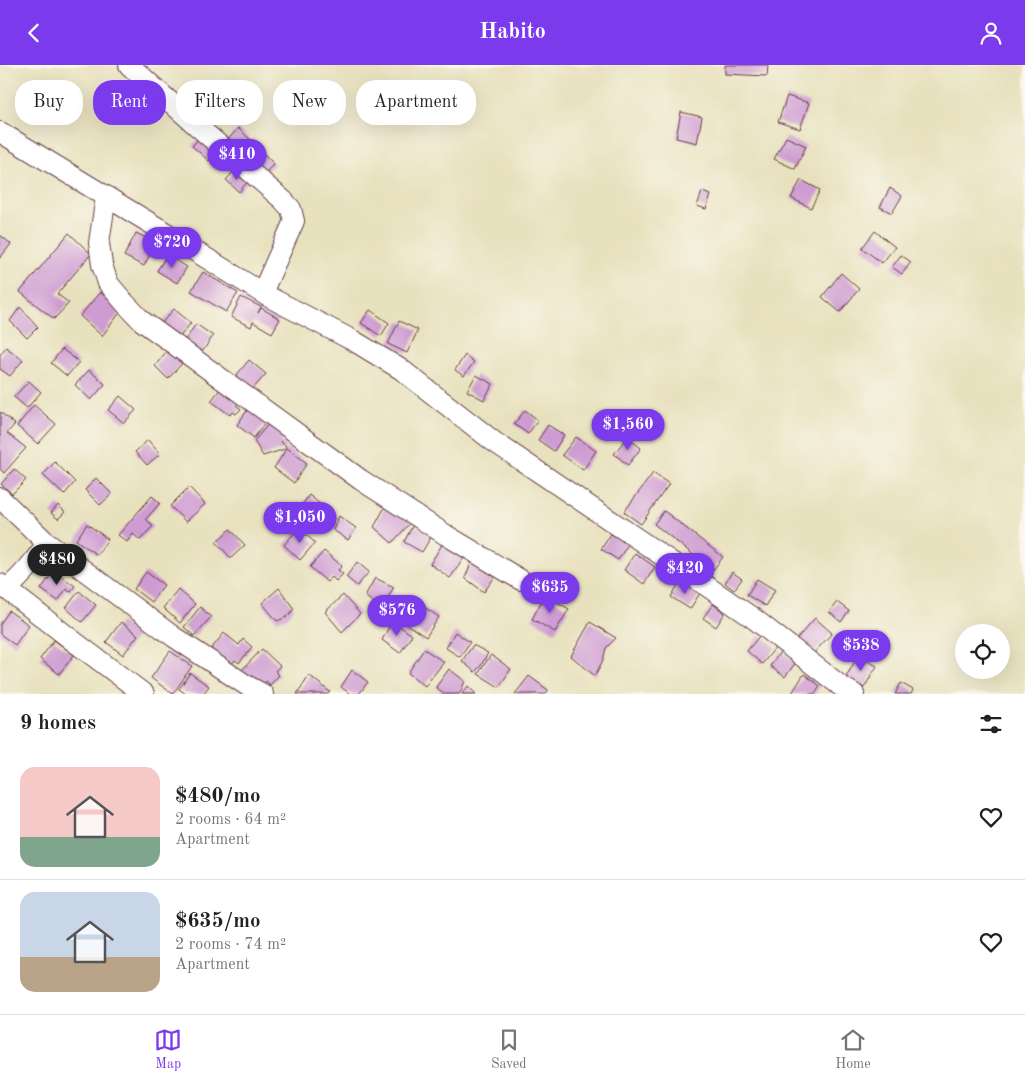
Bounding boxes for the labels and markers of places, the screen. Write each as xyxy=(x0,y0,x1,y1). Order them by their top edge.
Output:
pin: $410 xyxy=(207,139,267,181)
pin: $720 xyxy=(142,227,202,269)
pin: $1,560 xyxy=(587,409,669,451)
pin: $1,050 xyxy=(259,501,341,544)
pin: $480 xyxy=(27,543,87,586)
pin: $420 xyxy=(655,553,715,595)
pin: $635 xyxy=(520,571,580,614)
pin: $576 xyxy=(367,595,427,637)
pin: $538 xyxy=(831,629,891,672)

